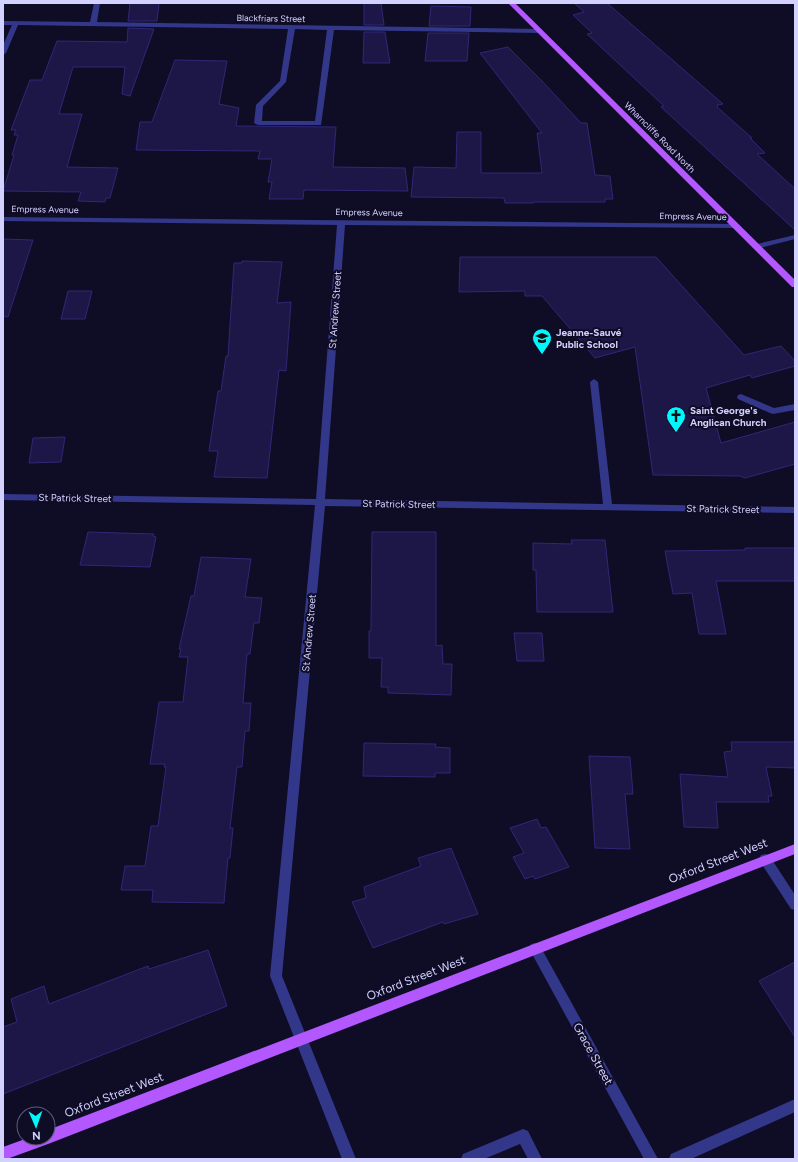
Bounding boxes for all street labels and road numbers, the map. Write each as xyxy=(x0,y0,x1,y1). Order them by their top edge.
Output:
street label: Blackfriars Street xyxy=(236,12,306,24)
street label: Wharncliffe Road North xyxy=(622,99,698,175)
street label: Empress Avenue xyxy=(11,203,79,215)
street label: Empress Avenue xyxy=(335,206,403,218)
street label: Empress Avenue xyxy=(659,210,727,222)
street label: St Andrew Street xyxy=(326,271,344,349)
street label: St Patrick Street xyxy=(38,491,112,505)
street label: St Patrick Street xyxy=(362,497,436,511)
street label: St Patrick Street xyxy=(686,502,760,516)
street label: St Andrew Street xyxy=(299,594,319,672)
street label: Oxford Street West xyxy=(667,836,770,886)
street label: Oxford Street West xyxy=(365,953,468,1003)
street label: Grace Street xyxy=(570,1020,616,1088)
street label: Oxford Street West xyxy=(63,1070,166,1120)

